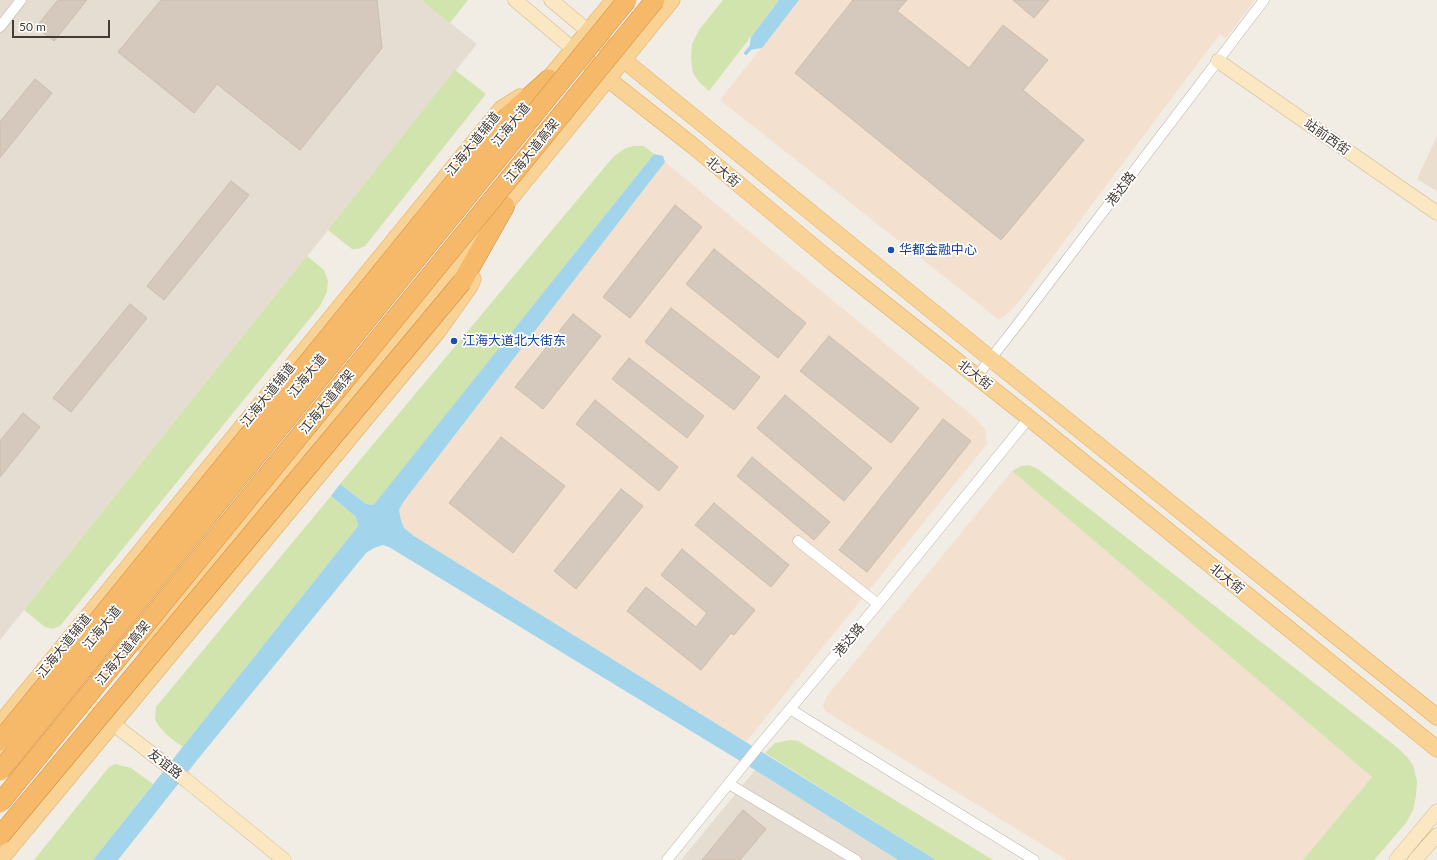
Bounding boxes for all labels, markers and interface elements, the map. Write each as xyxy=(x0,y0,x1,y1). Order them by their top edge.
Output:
scale bar xyxy=(14,12,112,38)
text: 50 m xyxy=(19,19,46,34)
street label: 江海大道 xyxy=(489,100,533,150)
street label: 江海大道辅道 xyxy=(442,109,504,179)
street label: 江海大道高架 xyxy=(501,116,563,186)
street label: 站前西街 xyxy=(1301,116,1353,158)
street label: 北大街 xyxy=(703,153,743,191)
street label: 港达路 xyxy=(1103,169,1139,209)
place label: 华都金融中心 xyxy=(899,242,977,258)
marker: 华都金融中心 xyxy=(886,245,896,255)
place label: 江海大道北大街东 xyxy=(462,333,566,349)
marker: 江海大道北大街东 xyxy=(449,336,459,346)
street label: 江海大道 xyxy=(285,351,329,401)
street label: 北大街 xyxy=(955,357,995,393)
street label: 江海大道辅道 xyxy=(237,360,299,430)
street label: 江海大道高架 xyxy=(296,367,358,437)
street label: 北大街 xyxy=(1207,561,1247,597)
street label: 江海大道 xyxy=(80,603,124,653)
street label: 江海大道辅道 xyxy=(33,611,95,681)
street label: 江海大道高架 xyxy=(92,618,154,688)
street label: 港达路 xyxy=(830,620,868,660)
street label: 友谊路 xyxy=(145,746,185,782)

